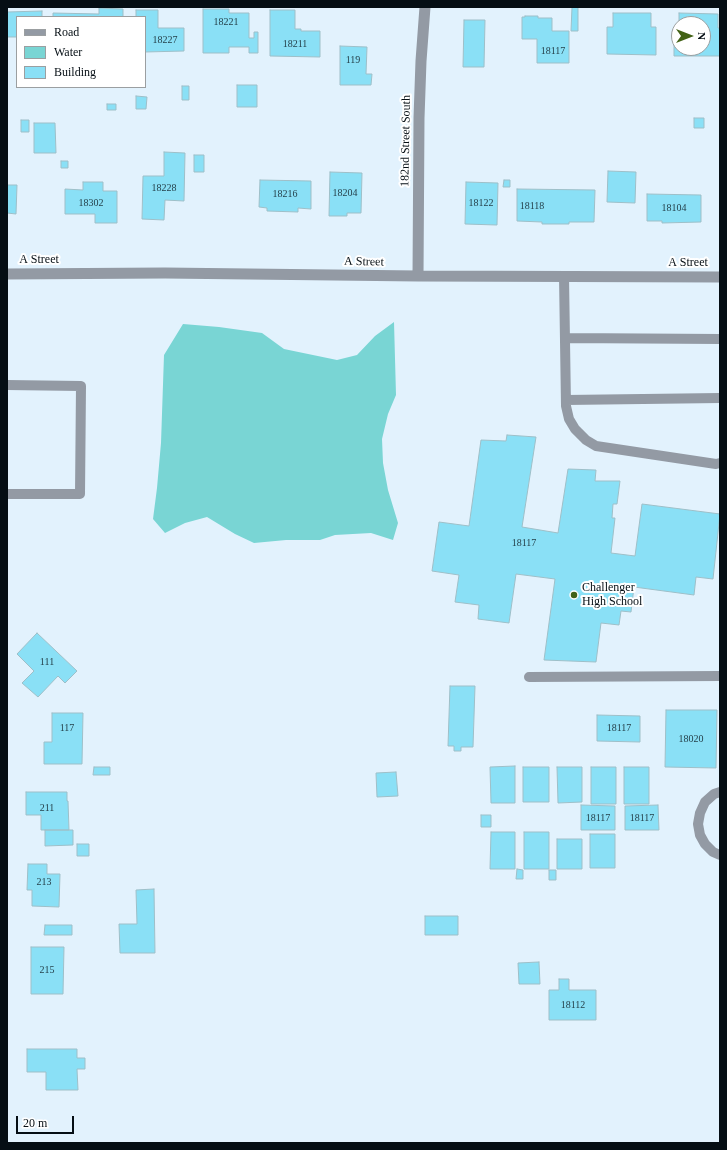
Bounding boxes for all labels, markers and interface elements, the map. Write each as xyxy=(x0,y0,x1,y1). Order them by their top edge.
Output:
legend xyxy=(16,16,146,88)
house number: 18221 xyxy=(214,16,238,28)
north arrow xyxy=(671,16,711,56)
text: Road xyxy=(54,25,79,39)
text: N xyxy=(696,32,708,40)
house number: 18227 xyxy=(152,34,178,46)
house number: 18211 xyxy=(283,38,307,50)
text: Water xyxy=(54,45,82,59)
house number: 18117 xyxy=(541,45,565,57)
house number: 119 xyxy=(346,54,360,66)
text: Building xyxy=(54,65,96,79)
street label: 182nd Street South xyxy=(398,95,414,187)
house number: 18228 xyxy=(152,182,176,194)
house number: 18204 xyxy=(332,187,358,199)
house number: 18216 xyxy=(272,188,298,200)
house number: 18302 xyxy=(78,197,104,209)
house number: 18122 xyxy=(468,197,494,209)
house number: 18118 xyxy=(520,200,544,212)
house number: 18104 xyxy=(662,202,686,214)
street label: A Street xyxy=(19,253,59,267)
street label: A Street xyxy=(344,254,384,270)
street label: A Street xyxy=(668,256,708,270)
house number: 18117 xyxy=(512,537,536,549)
place label: Challenger High School xyxy=(582,581,642,609)
marker: Challenger High School xyxy=(569,590,579,600)
house number: 111 xyxy=(40,656,54,668)
house number: 117 xyxy=(60,722,74,734)
house number: 18117 xyxy=(607,722,631,734)
house number: 18020 xyxy=(678,733,704,745)
house number: 211 xyxy=(40,802,54,814)
house number: 18117 xyxy=(586,812,610,824)
house number: 18117 xyxy=(630,812,654,824)
house number: 213 xyxy=(36,876,52,888)
house number: 215 xyxy=(40,964,54,976)
house number: 18112 xyxy=(561,999,585,1011)
scale bar xyxy=(18,1108,76,1134)
text: 20 m xyxy=(23,1116,47,1130)

